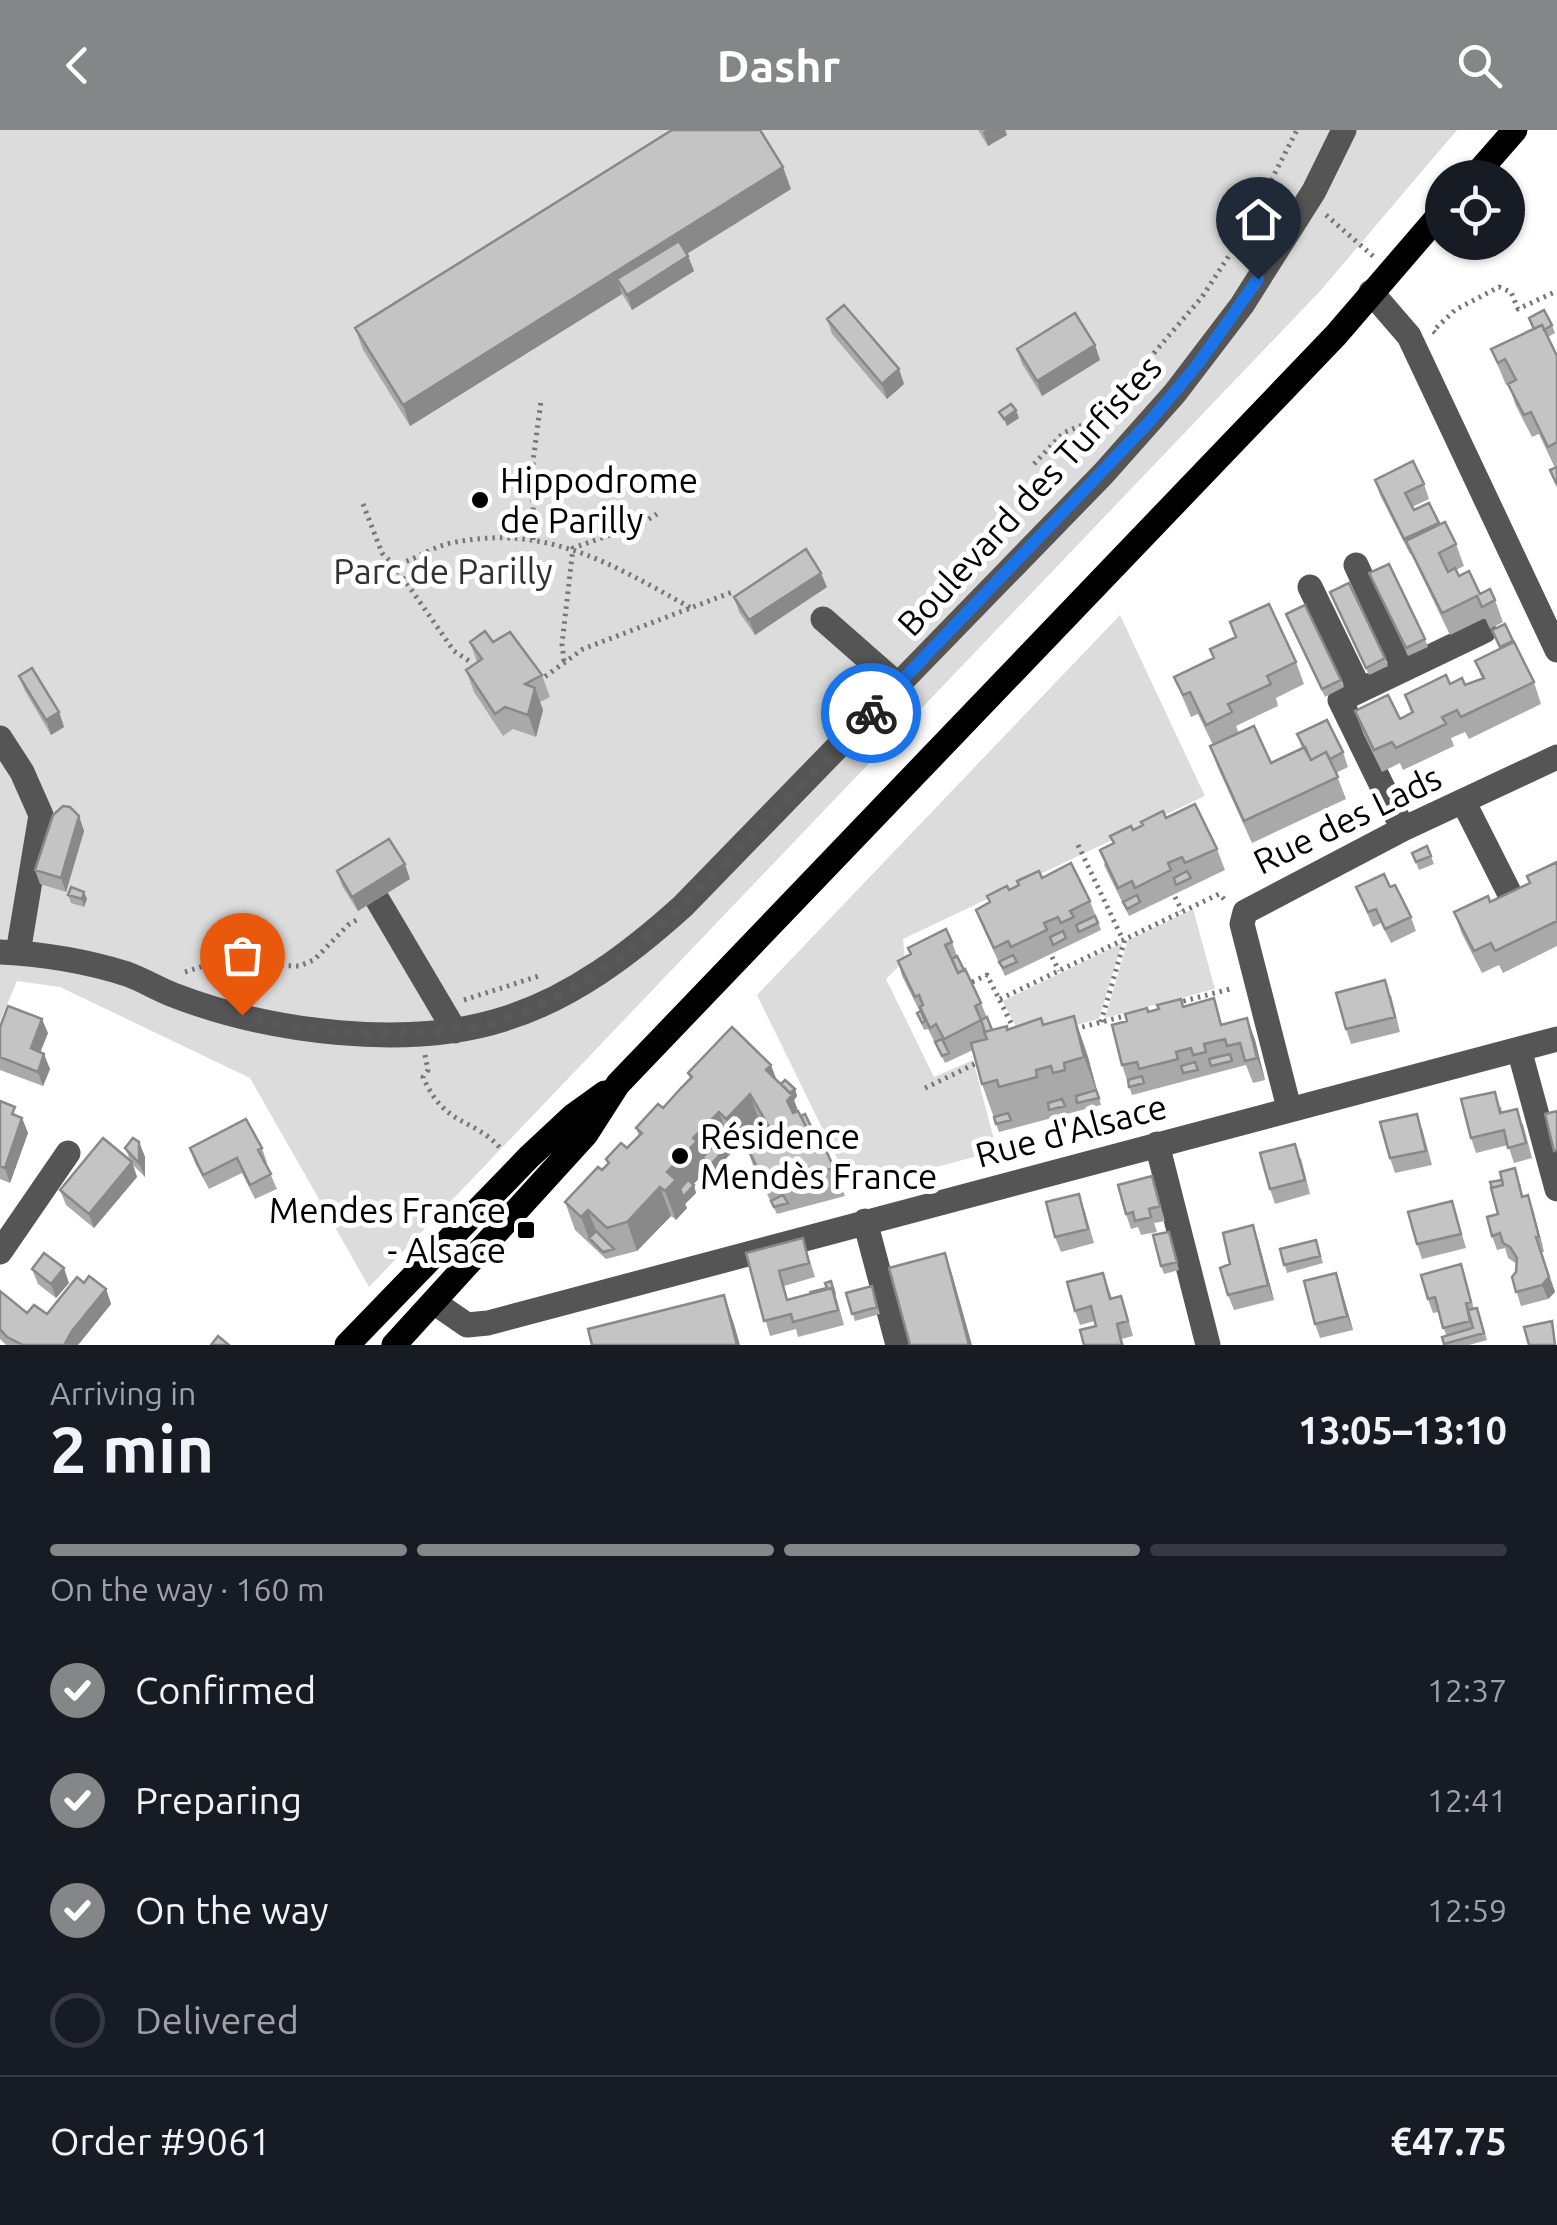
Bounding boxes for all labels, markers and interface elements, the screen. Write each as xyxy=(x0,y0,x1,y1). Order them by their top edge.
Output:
icon: back xyxy=(50,38,105,93)
icon: search xyxy=(1452,38,1507,93)
text: Dashr xyxy=(717,40,840,91)
map controls xyxy=(1425,160,1525,260)
button: locate xyxy=(1425,160,1525,260)
pin xyxy=(1216,177,1301,280)
icon: home xyxy=(1231,192,1286,247)
street label: Boulevard des Turfistes xyxy=(889,347,1169,643)
place label: Hippodrome de Parilly xyxy=(500,460,698,540)
marker: Hippodrome de Parilly xyxy=(469,489,491,511)
park label: Parc de Parilly xyxy=(333,551,553,591)
courier xyxy=(821,663,921,763)
icon: bike xyxy=(844,686,899,741)
street label: Rue des Lads xyxy=(1247,756,1447,882)
pin xyxy=(200,913,285,1016)
icon: bag xyxy=(215,928,270,983)
street label: Rue d'Alsace xyxy=(971,1085,1171,1175)
place label: Résidence Mendès France xyxy=(700,1116,937,1196)
marker: Résidence Mendès France xyxy=(669,1145,691,1167)
place label: Mendes France - Alsace xyxy=(269,1190,506,1270)
marker: Mendes France - Alsace xyxy=(515,1219,537,1241)
text: Arriving in xyxy=(50,1375,196,1411)
text: 13:05–13:10 xyxy=(1298,1409,1507,1451)
text: 2 min xyxy=(50,1412,214,1485)
text: On the way · 160 m xyxy=(50,1571,325,1607)
icon: check xyxy=(50,1663,105,1718)
text: Confirmed xyxy=(135,1669,316,1711)
text: 12:37 xyxy=(1427,1672,1507,1708)
icon: check xyxy=(50,1773,105,1828)
text: Preparing xyxy=(135,1779,302,1821)
text: 12:41 xyxy=(1427,1782,1507,1818)
icon: check xyxy=(50,1883,105,1938)
text: On the way xyxy=(135,1889,328,1931)
text: 12:59 xyxy=(1427,1892,1507,1928)
text: Delivered xyxy=(135,1999,299,2041)
text: Order #9061 xyxy=(50,2120,271,2162)
text: €47.75 xyxy=(1390,2120,1507,2162)

